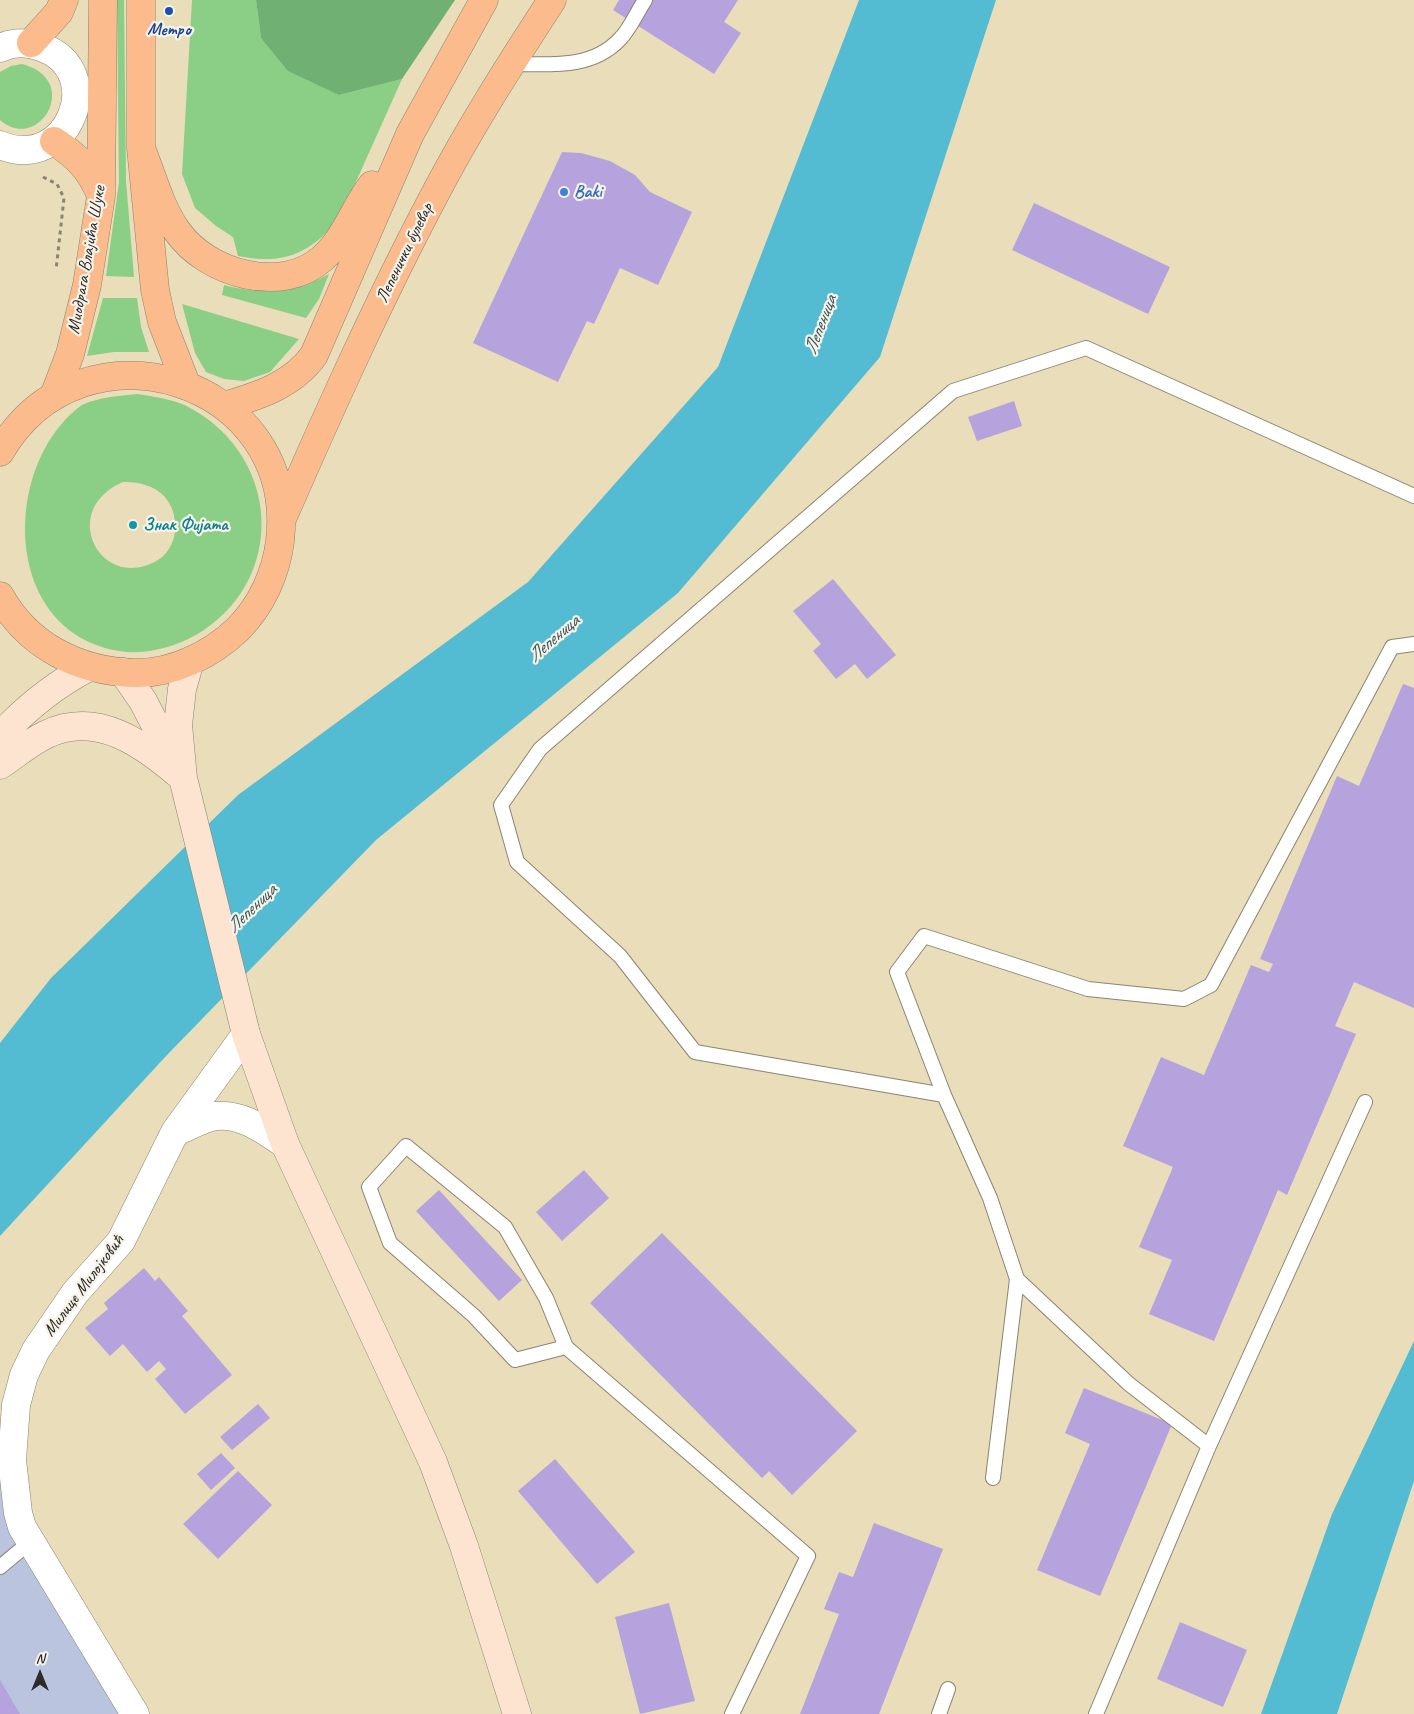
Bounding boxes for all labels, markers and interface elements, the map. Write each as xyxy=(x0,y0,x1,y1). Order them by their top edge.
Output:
marker: Метро xyxy=(163,5,175,17)
place label: Метро xyxy=(147,19,191,41)
place label: Baki xyxy=(574,181,602,203)
street label: Миодрага Влајића Шуке xyxy=(63,184,111,336)
marker: Baki xyxy=(558,186,570,198)
street label: Лепенички булевар xyxy=(372,200,438,306)
water label: Лепеница xyxy=(799,292,843,358)
place label: Знак Фијата xyxy=(143,514,228,536)
marker: Знак Фијата xyxy=(127,519,139,531)
water label: Лепеница xyxy=(523,610,585,668)
water label: Лепеница xyxy=(222,880,282,938)
street label: Милице Милојковић xyxy=(39,1231,129,1341)
north arrow xyxy=(15,1649,65,1699)
text: N xyxy=(36,1650,44,1667)

